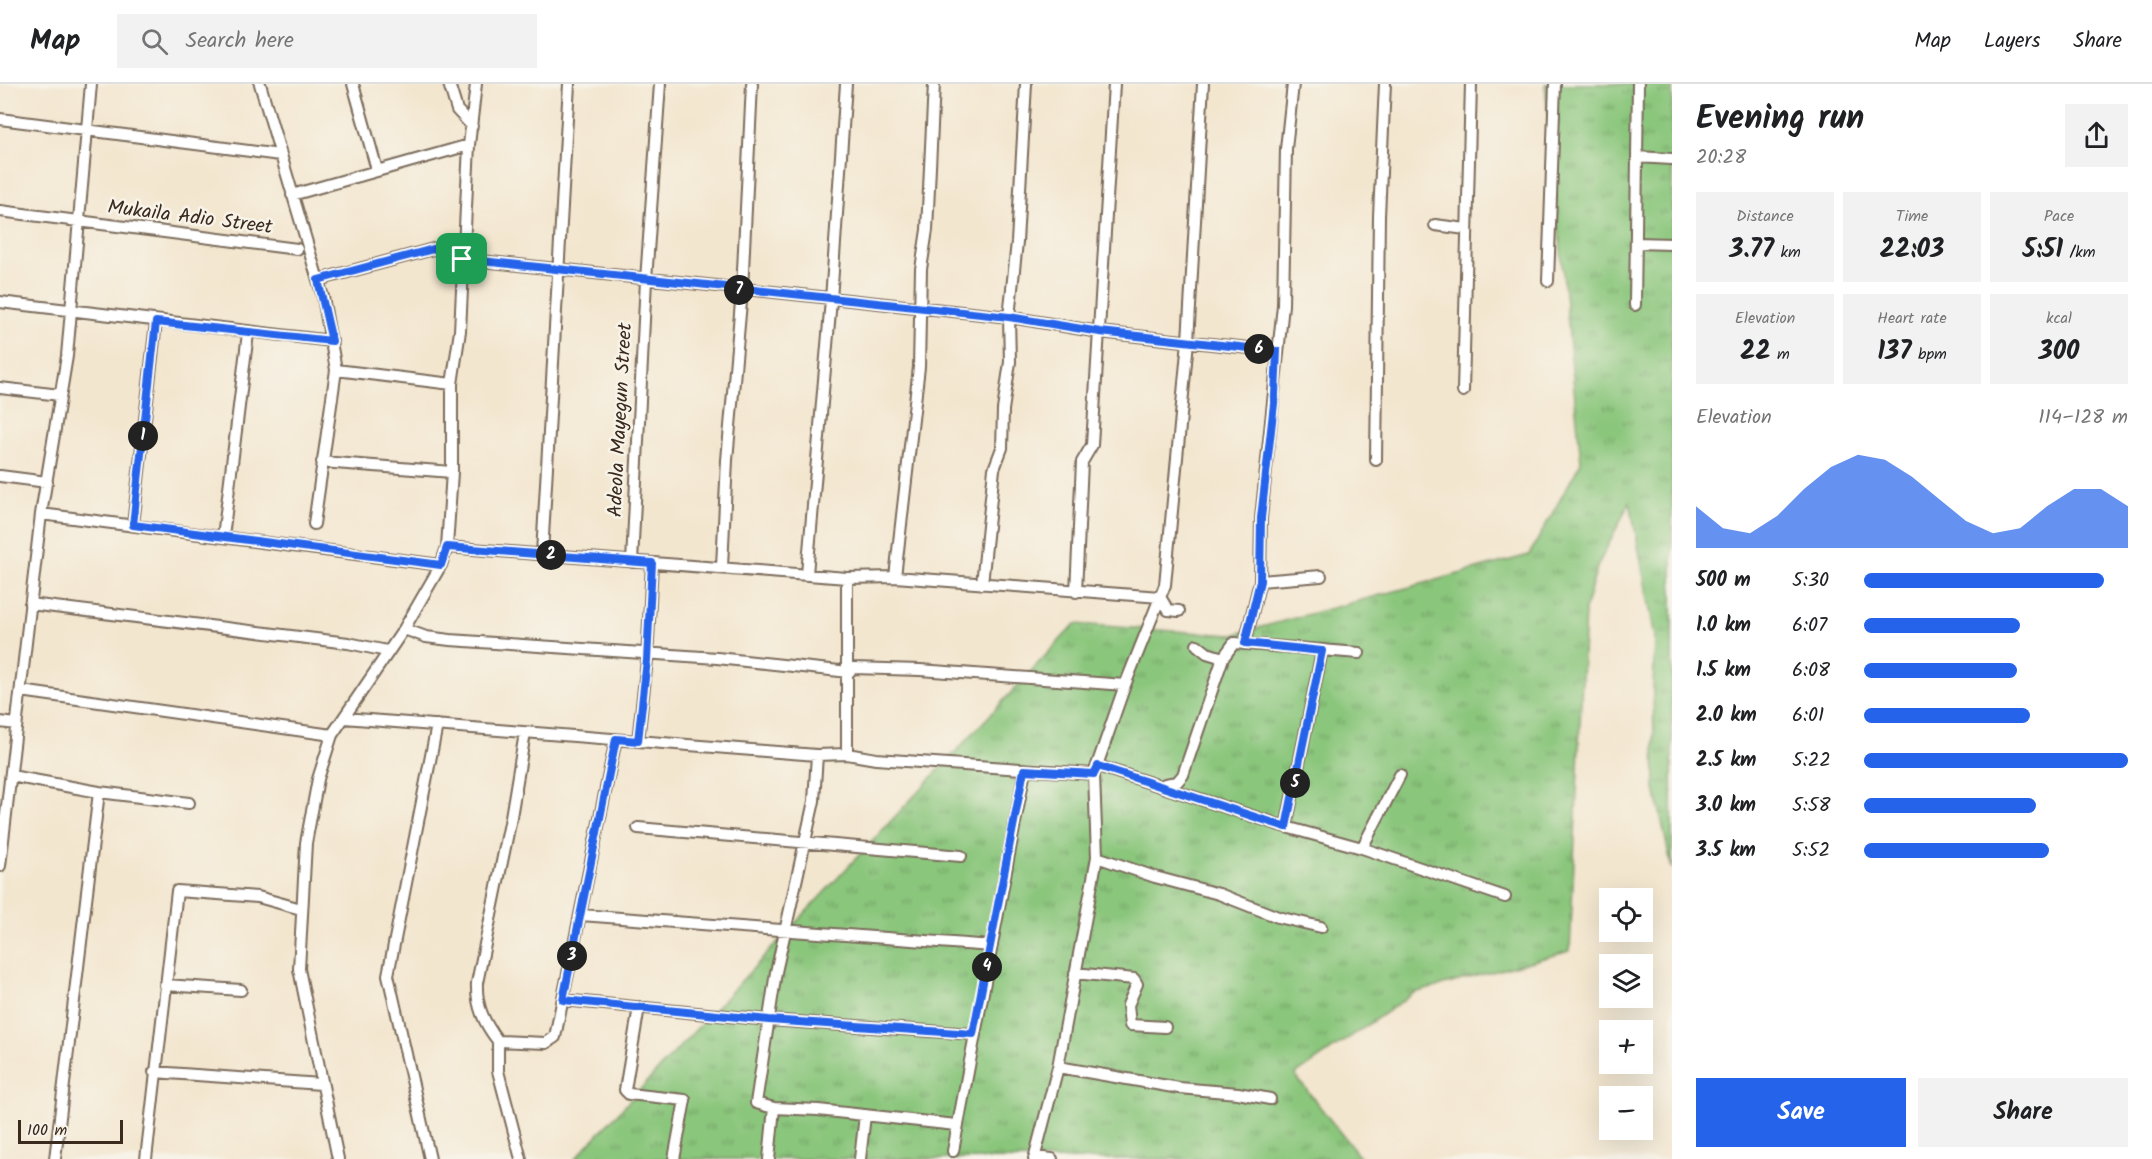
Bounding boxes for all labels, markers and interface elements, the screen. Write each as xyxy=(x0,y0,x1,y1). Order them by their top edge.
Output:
search box xyxy=(117,14,537,68)
text: Map xyxy=(30,19,81,64)
text: Search here xyxy=(186,24,294,59)
icon: search xyxy=(138,25,171,58)
text: Map xyxy=(1914,25,1951,58)
text: Layers xyxy=(1984,25,2040,58)
text: Share xyxy=(2073,25,2122,58)
text: Evening run xyxy=(1696,93,1864,146)
button: share xyxy=(2065,104,2128,167)
text: 20:28 xyxy=(1696,142,1746,174)
street label: Mukaila Adio Street xyxy=(106,192,275,244)
text: Distance xyxy=(1736,204,1794,229)
text: Time xyxy=(1896,204,1928,229)
text: Pace xyxy=(2044,204,2074,229)
text: 3.77 xyxy=(1729,229,1774,271)
text: 22:03 xyxy=(1880,229,1944,271)
text: 5:51 xyxy=(2023,229,2063,271)
pin xyxy=(436,233,487,284)
text: km xyxy=(1774,240,1801,265)
text: /km xyxy=(2063,240,2095,265)
icon: arrive xyxy=(445,242,478,275)
pin: 7 xyxy=(724,275,754,305)
text: 7 xyxy=(735,277,743,302)
text: Elevation xyxy=(1735,306,1795,331)
text: Heart rate xyxy=(1877,306,1947,331)
text: kcal xyxy=(2046,306,2072,331)
street label: Adeola Mayegun Street xyxy=(600,322,642,518)
text: 22 xyxy=(1740,331,1771,373)
text: 137 xyxy=(1877,331,1912,373)
text: 300 xyxy=(2039,331,2079,373)
pin: 6 xyxy=(1244,334,1274,364)
text: 6 xyxy=(1255,336,1263,361)
text: m xyxy=(1771,342,1790,367)
text: bpm xyxy=(1912,342,1947,367)
text: Elevation xyxy=(1696,402,1772,434)
text: 114–128 m xyxy=(2038,402,2128,434)
pin: 1 xyxy=(128,421,158,451)
text: 1 xyxy=(141,423,145,448)
pin: 2 xyxy=(536,540,566,570)
text: 2 xyxy=(546,542,556,567)
text: 500 m xyxy=(1696,565,1751,597)
text: 5:30 xyxy=(1792,565,1829,597)
text: 1.0 km xyxy=(1696,610,1751,642)
text: 6:07 xyxy=(1792,610,1827,642)
text: 1.5 km xyxy=(1696,655,1751,687)
text: 6:08 xyxy=(1792,655,1830,687)
text: 2.0 km xyxy=(1696,700,1757,732)
text: 6:01 xyxy=(1792,700,1824,732)
text: 2.5 km xyxy=(1696,745,1756,777)
text: 5:22 xyxy=(1792,745,1831,777)
pin: 5 xyxy=(1280,768,1310,798)
text: 5 xyxy=(1291,770,1299,795)
text: 3.0 km xyxy=(1696,790,1756,822)
text: 5:58 xyxy=(1792,790,1830,822)
text: 3.5 km xyxy=(1696,835,1756,867)
text: 5:52 xyxy=(1792,835,1830,867)
map controls xyxy=(1599,888,1653,1140)
button: locate xyxy=(1599,888,1653,942)
pin: 3 xyxy=(557,941,587,971)
text: 3 xyxy=(568,943,576,968)
pin: 4 xyxy=(972,952,1002,982)
text: 4 xyxy=(983,954,991,979)
button: layers xyxy=(1599,954,1653,1008)
button: + xyxy=(1599,1020,1653,1074)
button: Save xyxy=(1696,1078,1906,1147)
button: Share xyxy=(1918,1078,2128,1147)
button: − xyxy=(1599,1086,1653,1140)
scale bar xyxy=(18,1117,123,1144)
text: 100 m xyxy=(27,1118,67,1143)

